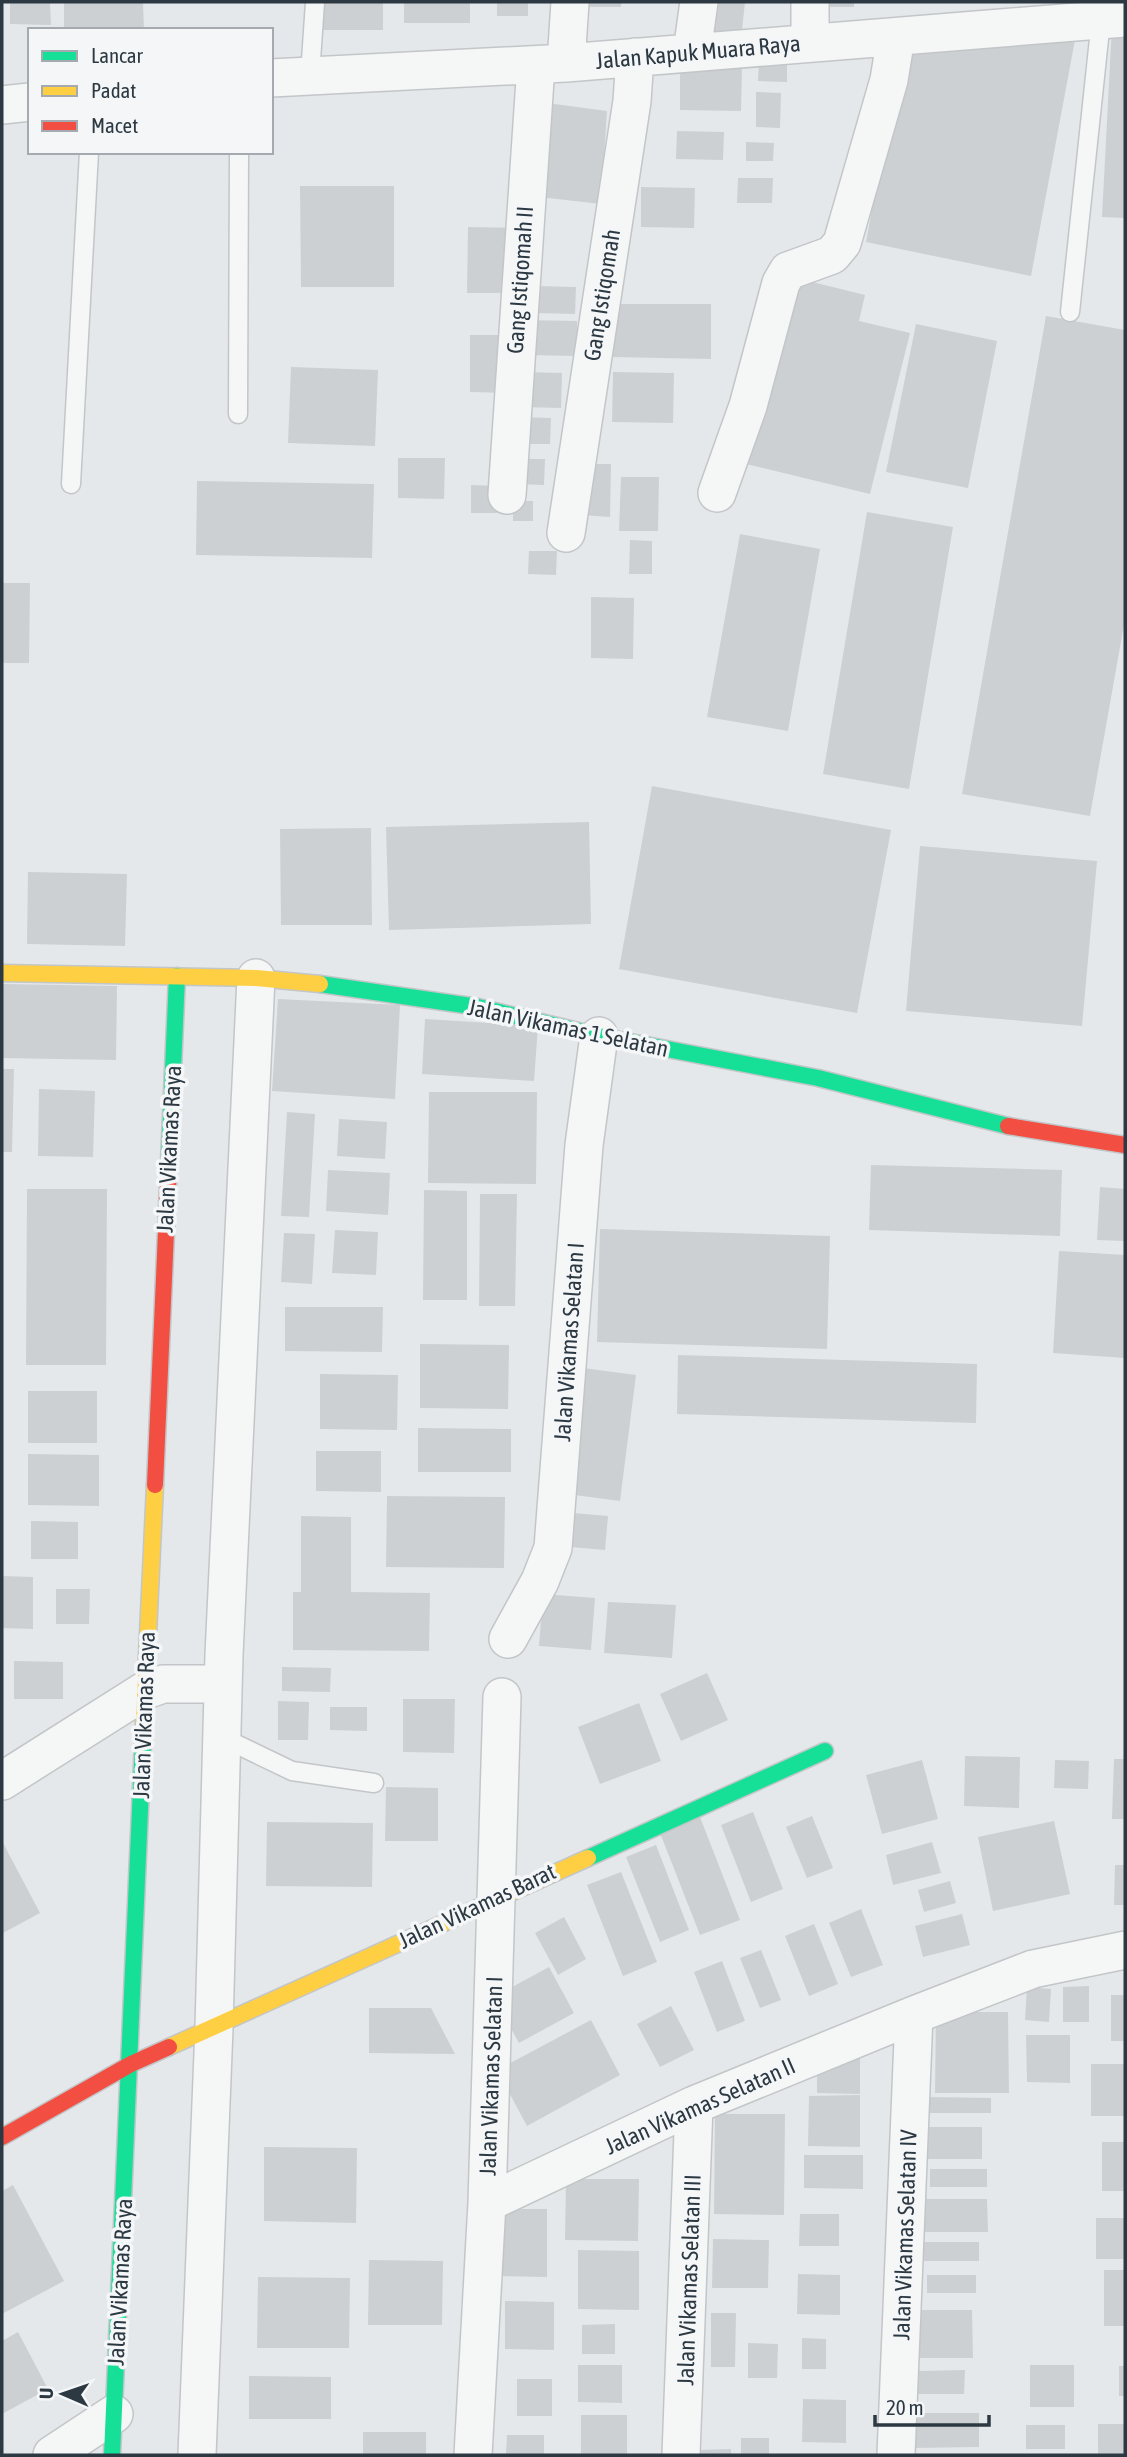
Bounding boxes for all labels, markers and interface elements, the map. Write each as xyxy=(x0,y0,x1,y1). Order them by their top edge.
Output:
legend xyxy=(28,28,273,154)
street label: Jalan Kapuk Muara Raya xyxy=(595,30,801,74)
text: Lancar xyxy=(91,43,144,67)
text: Padat xyxy=(91,78,136,102)
text: Macet xyxy=(91,113,138,137)
street label: Gang Istiqomah II xyxy=(502,205,538,355)
street label: Gang Istiqomah xyxy=(579,227,625,363)
street label: Jalan Vikamas 1 Selatan xyxy=(465,994,671,1062)
street label: Jalan Vikamas Raya xyxy=(152,1065,186,1233)
street label: Jalan Vikamas Selatan I xyxy=(549,1242,589,1442)
street label: Jalan Vikamas Raya xyxy=(128,1631,160,1799)
street label: Jalan Vikamas Barat xyxy=(394,1858,560,1954)
street label: Jalan Vikamas Selatan I xyxy=(475,1976,507,2176)
street label: Jalan Vikamas Selatan II xyxy=(601,2052,799,2160)
street label: Jalan Vikamas Selatan IV xyxy=(888,2129,922,2341)
street label: Jalan Vikamas Selatan III xyxy=(672,2174,706,2386)
street label: Jalan Vikamas Raya xyxy=(103,2198,137,2366)
north arrow xyxy=(28,2359,98,2429)
scale bar xyxy=(875,2384,989,2428)
text: U xyxy=(35,2387,57,2399)
text: 20 m xyxy=(886,2395,924,2419)

